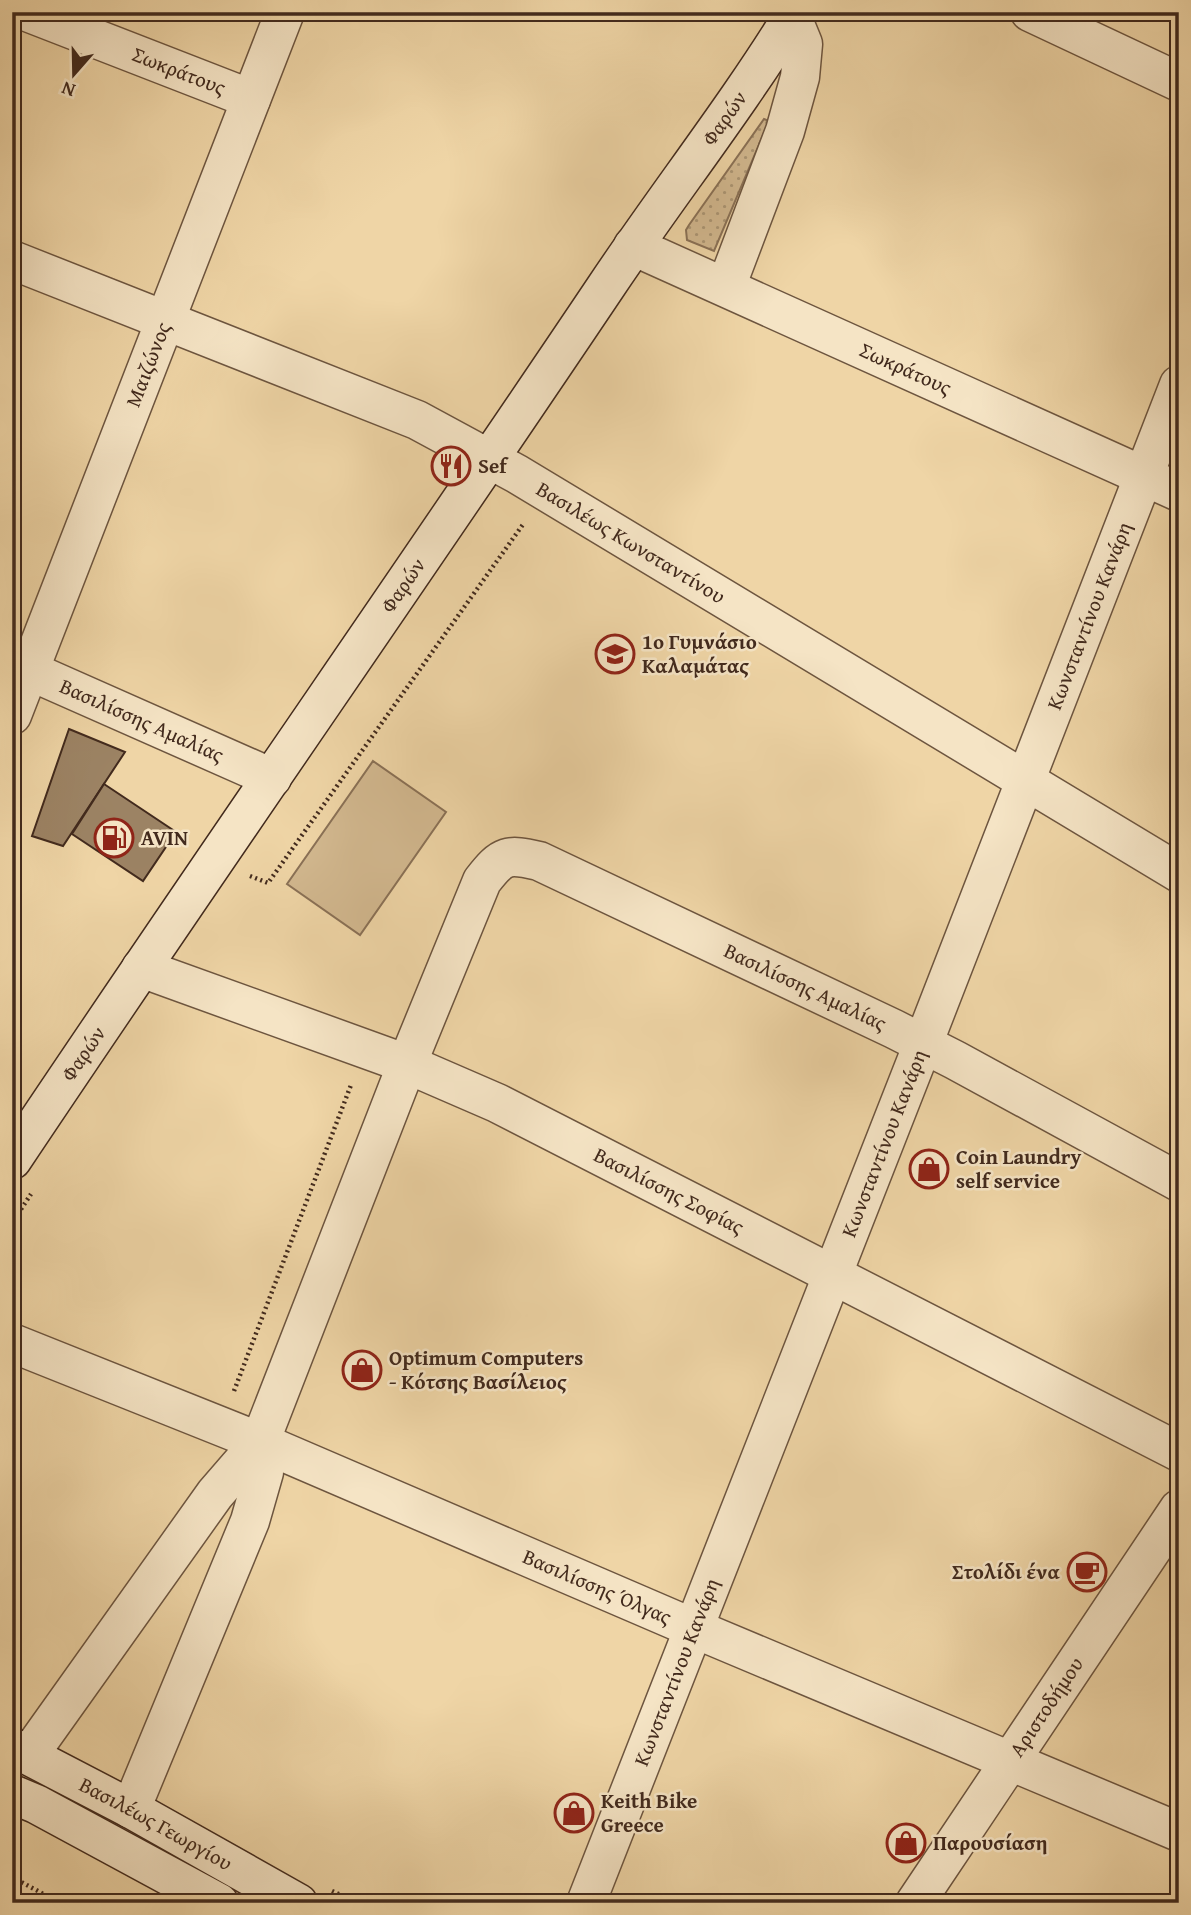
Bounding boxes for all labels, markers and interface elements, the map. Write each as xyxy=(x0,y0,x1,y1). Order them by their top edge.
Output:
north arrow xyxy=(38,38,108,108)
street label: Σωκράτους xyxy=(128,38,230,103)
text: N xyxy=(57,75,79,105)
street label: Φαρών xyxy=(694,84,754,152)
street label: Μαιζώνος xyxy=(117,317,178,411)
street label: Σωκράτους xyxy=(855,334,957,403)
restaurant icon: Sef xyxy=(430,445,472,487)
place label: Sef xyxy=(478,450,509,481)
street label: Βασιλέως Κωνσταντίνου xyxy=(531,473,732,611)
street label: Κωνσταντίνου Κανάρη xyxy=(1038,517,1139,714)
street label: Φαρών xyxy=(373,551,433,619)
place label: 1ο Γυμνάσιο Καλαμάτας xyxy=(642,626,757,681)
school or university icon: 1ο Γυμνάσιο Καλαμάτας xyxy=(594,633,636,675)
street label: Βασιλίσσης Αμαλίας xyxy=(55,670,229,770)
fuel station icon: AVIN xyxy=(93,817,135,859)
place label: AVIN xyxy=(141,822,188,853)
street label: Βασιλίσσης Αμαλίας xyxy=(719,935,892,1038)
street label: Φαρών xyxy=(53,1019,113,1087)
street label: Κωνσταντίνου Κανάρη xyxy=(833,1045,934,1242)
street label: Βασιλίσσης Σοφίας xyxy=(589,1139,750,1242)
place label: Coin Laundry self service xyxy=(956,1141,1081,1196)
shop icon: Coin Laundry self service xyxy=(908,1148,950,1190)
place label: Optimum Computers - Κότσης Βασίλειος xyxy=(389,1342,583,1397)
shop icon: Optimum Computers - Κότσης Βασίλειος xyxy=(341,1349,383,1391)
street label: Βασιλίσσης Όλγας xyxy=(518,1541,677,1632)
cafe icon: Στολίδι ένα xyxy=(1066,1551,1108,1593)
place label: Στολίδι ένα xyxy=(952,1556,1060,1587)
street label: Κωνσταντίνου Κανάρη xyxy=(625,1574,727,1770)
street label: Αριστοδήμου xyxy=(1001,1650,1091,1763)
street label: Βασιλέως Γεωργίου xyxy=(74,1769,238,1878)
place label: Keith Bike Greece xyxy=(601,1785,697,1840)
shop icon: Keith Bike Greece xyxy=(553,1792,595,1834)
shop icon: Παρουσίαση xyxy=(885,1822,927,1864)
place label: Παρουσίαση xyxy=(933,1827,1048,1858)

